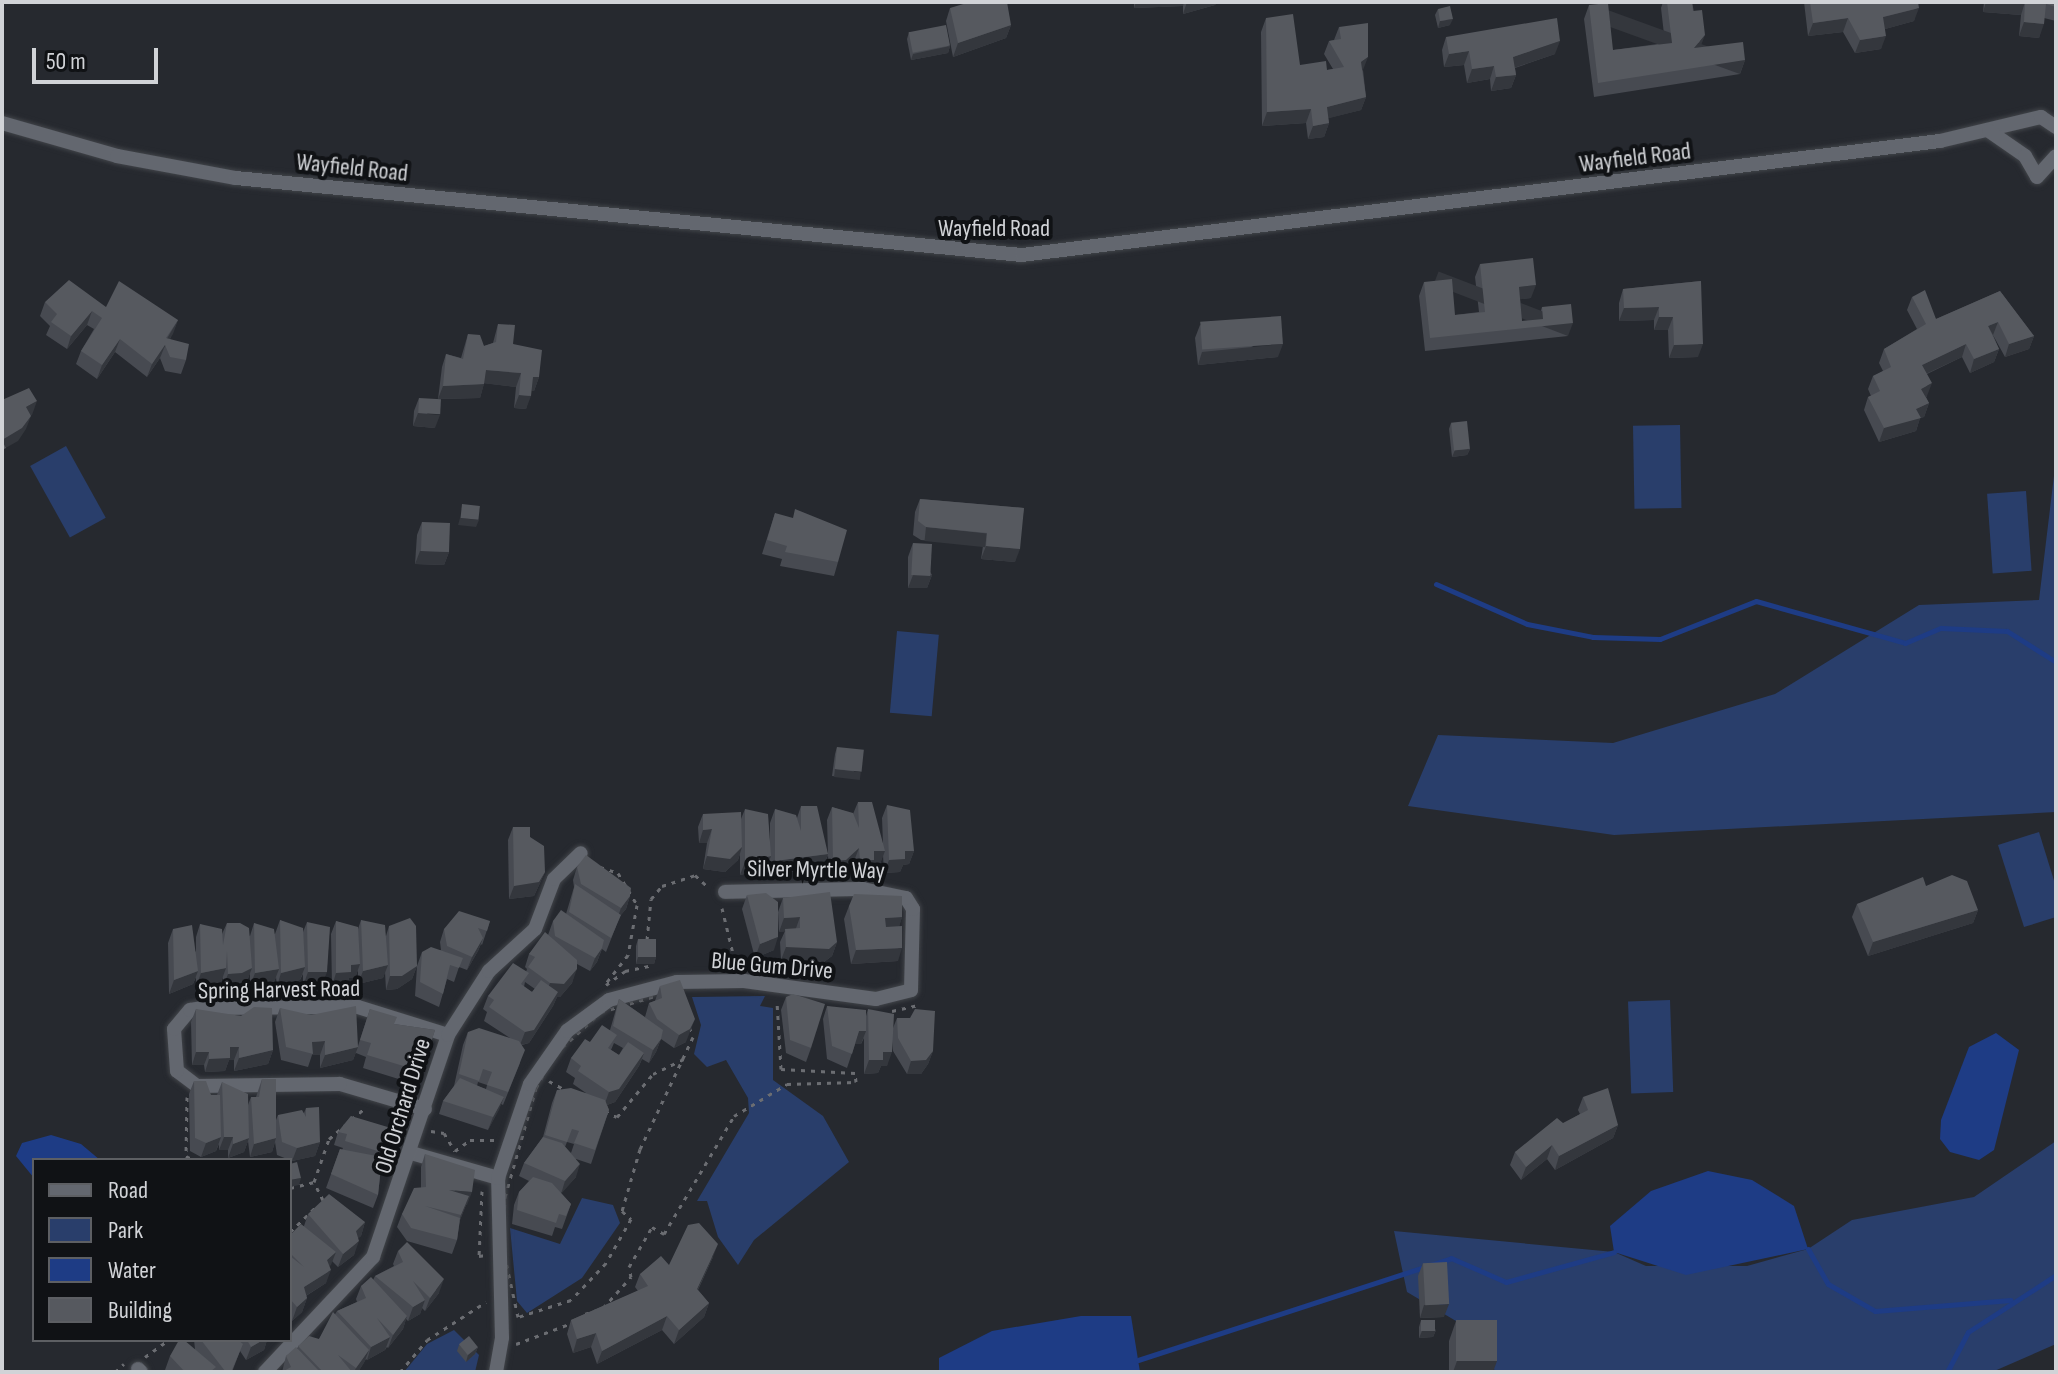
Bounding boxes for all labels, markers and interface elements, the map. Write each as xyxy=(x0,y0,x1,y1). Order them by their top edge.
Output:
scale bar xyxy=(36,32,162,82)
text: 50 m xyxy=(46,47,86,76)
street label: Wayfield Road xyxy=(1578,137,1692,179)
street label: Wayfield Road xyxy=(295,148,409,188)
street label: Wayfield Road xyxy=(938,215,1050,243)
street label: Silver Myrtle Way xyxy=(747,854,885,886)
street label: Blue Gum Drive xyxy=(710,946,834,986)
street label: Spring Harvest Road xyxy=(198,974,360,1006)
street label: Old Orchard Drive xyxy=(369,1035,437,1177)
legend xyxy=(32,1158,292,1342)
text: Road xyxy=(108,1176,148,1205)
text: Park xyxy=(108,1216,143,1245)
text: Water xyxy=(108,1256,156,1285)
text: Building xyxy=(108,1296,172,1325)

